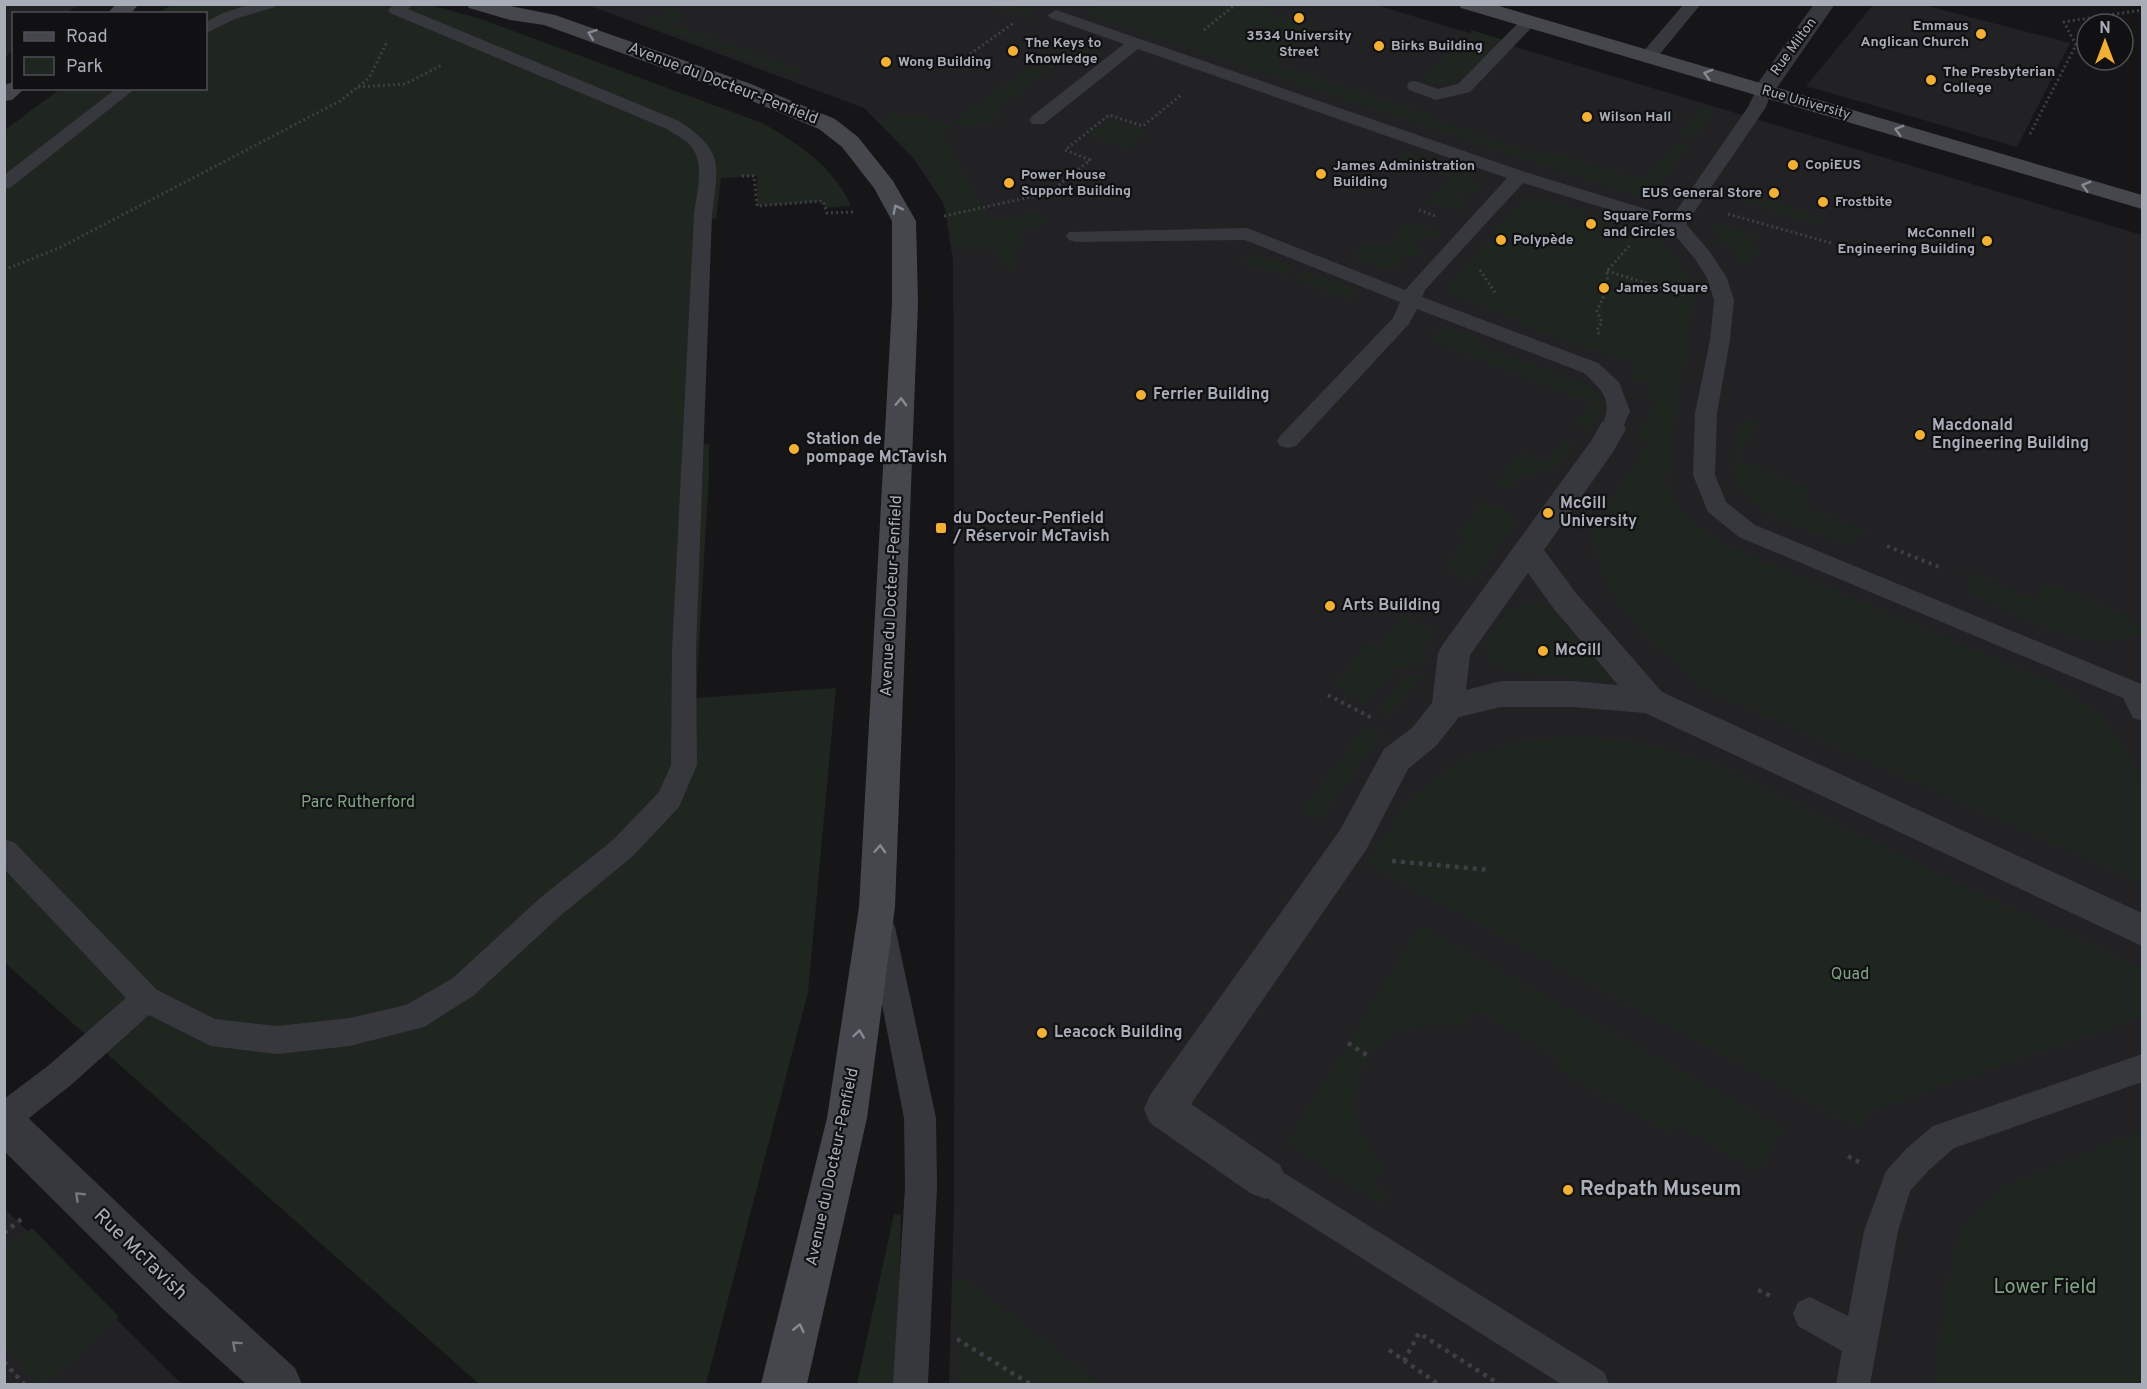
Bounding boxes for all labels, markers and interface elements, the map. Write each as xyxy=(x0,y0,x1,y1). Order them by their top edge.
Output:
marker: 3534 University Street xyxy=(1292,11,1306,25)
legend xyxy=(12,12,207,90)
north arrow xyxy=(2075,12,2135,72)
street label: Rue Milton xyxy=(1767,15,1821,79)
place label: Emmaus Anglican Church xyxy=(1860,18,1969,51)
text: N xyxy=(2099,19,2111,39)
text: Road xyxy=(66,26,108,49)
marker: Emmaus Anglican Church xyxy=(1974,27,1988,41)
place label: 3534 University Street xyxy=(1246,28,1352,61)
one-way arrow xyxy=(587,29,598,42)
place label: The Keys to Knowledge xyxy=(1025,35,1101,68)
place label: Birks Building xyxy=(1391,38,1483,55)
street label: Avenue du Docteur-Penfield xyxy=(625,39,821,129)
marker: Birks Building xyxy=(1372,39,1386,53)
marker: The Keys to Knowledge xyxy=(1006,44,1020,58)
place label: Wong Building xyxy=(898,54,991,71)
marker: Wong Building xyxy=(879,55,893,69)
text: Park xyxy=(66,56,103,79)
place label: The Presbyterian College xyxy=(1943,64,2055,97)
one-way arrow xyxy=(1703,69,1714,81)
marker: The Presbyterian College xyxy=(1924,73,1938,87)
street label: Rue University xyxy=(1760,82,1852,124)
place label: Wilson Hall xyxy=(1599,109,1671,126)
marker: Wilson Hall xyxy=(1580,110,1594,124)
one-way arrow xyxy=(1894,125,1905,137)
place label: CopiEUS xyxy=(1805,157,1861,174)
place label: James Administration Building xyxy=(1333,158,1475,191)
marker: CopiEUS xyxy=(1786,158,1800,172)
place label: Power House Support Building xyxy=(1021,167,1131,200)
marker: James Administration Building xyxy=(1314,167,1328,181)
marker: Power House Support Building xyxy=(1002,176,1016,190)
one-way arrow xyxy=(2081,181,2092,193)
place label: EUS General Store xyxy=(1642,185,1762,202)
marker: EUS General Store xyxy=(1767,186,1781,200)
place label: Frostbite xyxy=(1835,194,1893,211)
marker: Frostbite xyxy=(1816,195,1830,209)
one-way arrow xyxy=(893,204,904,215)
place label: Square Forms and Circles xyxy=(1603,208,1692,241)
marker: Square Forms and Circles xyxy=(1584,217,1598,231)
place label: McConnell Engineering Building xyxy=(1838,225,1975,258)
place label: Polypède xyxy=(1513,232,1574,249)
marker: Polypède xyxy=(1494,233,1508,247)
marker: McConnell Engineering Building xyxy=(1980,234,1994,248)
place label: James Square xyxy=(1616,280,1708,297)
marker: James Square xyxy=(1597,281,1611,295)
place label: Ferrier Building xyxy=(1153,385,1269,405)
marker: Ferrier Building xyxy=(1134,388,1148,402)
one-way arrow xyxy=(894,398,907,407)
place label: Macdonald Engineering Building xyxy=(1932,416,2089,454)
marker: Macdonald Engineering Building xyxy=(1913,428,1927,442)
place label: Station de pompage McTavish xyxy=(806,430,947,468)
marker: Station de pompage McTavish xyxy=(787,442,801,456)
place label: McGill University xyxy=(1560,494,1637,532)
street label: Avenue du Docteur-Penfield xyxy=(877,495,907,697)
marker: McGill University xyxy=(1541,506,1555,520)
place label: du Docteur-Penfield / Réservoir McTavish xyxy=(952,509,1110,547)
marker: du Docteur-Penfield / Réservoir McTavish xyxy=(934,521,948,535)
place label: Arts Building xyxy=(1342,596,1440,616)
marker: Arts Building xyxy=(1323,599,1337,613)
place label: McGill xyxy=(1555,641,1601,661)
marker: McGill xyxy=(1536,644,1550,658)
park label: Parc Rutherford xyxy=(301,793,415,813)
one-way arrow xyxy=(874,844,887,853)
park label: Quad xyxy=(1831,965,1869,985)
place label: Leacock Building xyxy=(1054,1023,1183,1043)
marker: Leacock Building xyxy=(1035,1026,1049,1040)
one-way arrow xyxy=(853,1030,865,1039)
street label: Avenue du Docteur-Penfield xyxy=(802,1066,864,1268)
place label: Redpath Museum xyxy=(1580,1177,1741,1203)
marker: Redpath Museum xyxy=(1561,1183,1575,1197)
one-way arrow xyxy=(76,1193,87,1204)
street label: Rue McTavish xyxy=(88,1204,192,1306)
park label: Lower Field xyxy=(1993,1275,2097,1301)
one-way arrow xyxy=(792,1323,805,1333)
one-way arrow xyxy=(232,1341,243,1352)

